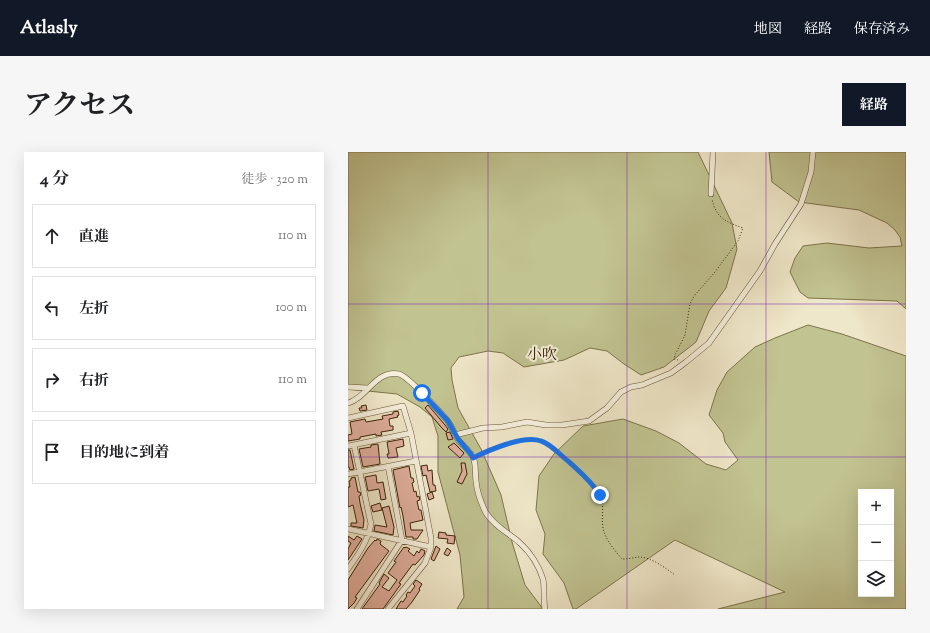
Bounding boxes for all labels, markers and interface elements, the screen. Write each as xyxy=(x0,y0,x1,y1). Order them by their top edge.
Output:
text: Atlasly xyxy=(20,15,78,42)
text: 地図 xyxy=(754,20,782,40)
text: 経路 xyxy=(804,20,832,40)
text: 保存済み xyxy=(854,20,910,40)
button: 経路 xyxy=(842,83,906,126)
text: アクセス xyxy=(24,87,135,127)
text: 4 分 xyxy=(40,168,69,192)
text: 徒歩 · 320 m xyxy=(241,171,308,189)
icon: ahead xyxy=(41,225,63,247)
text: 直進 xyxy=(79,227,109,248)
text: 110 m xyxy=(278,227,307,245)
icon: left xyxy=(41,297,63,319)
text: 左折 xyxy=(79,299,109,320)
text: 100 m xyxy=(275,299,307,317)
district label: 小吹 xyxy=(527,345,557,366)
icon: right xyxy=(41,369,63,391)
text: 右折 xyxy=(79,371,109,392)
text: 110 m xyxy=(278,371,307,389)
route start xyxy=(413,384,431,402)
icon: arrive xyxy=(41,441,63,463)
text: 目的地に到着 xyxy=(79,443,169,464)
route end xyxy=(591,486,609,504)
map controls xyxy=(858,489,894,597)
button: + xyxy=(858,489,894,525)
button: − xyxy=(858,525,894,561)
button: layers xyxy=(858,561,894,597)

